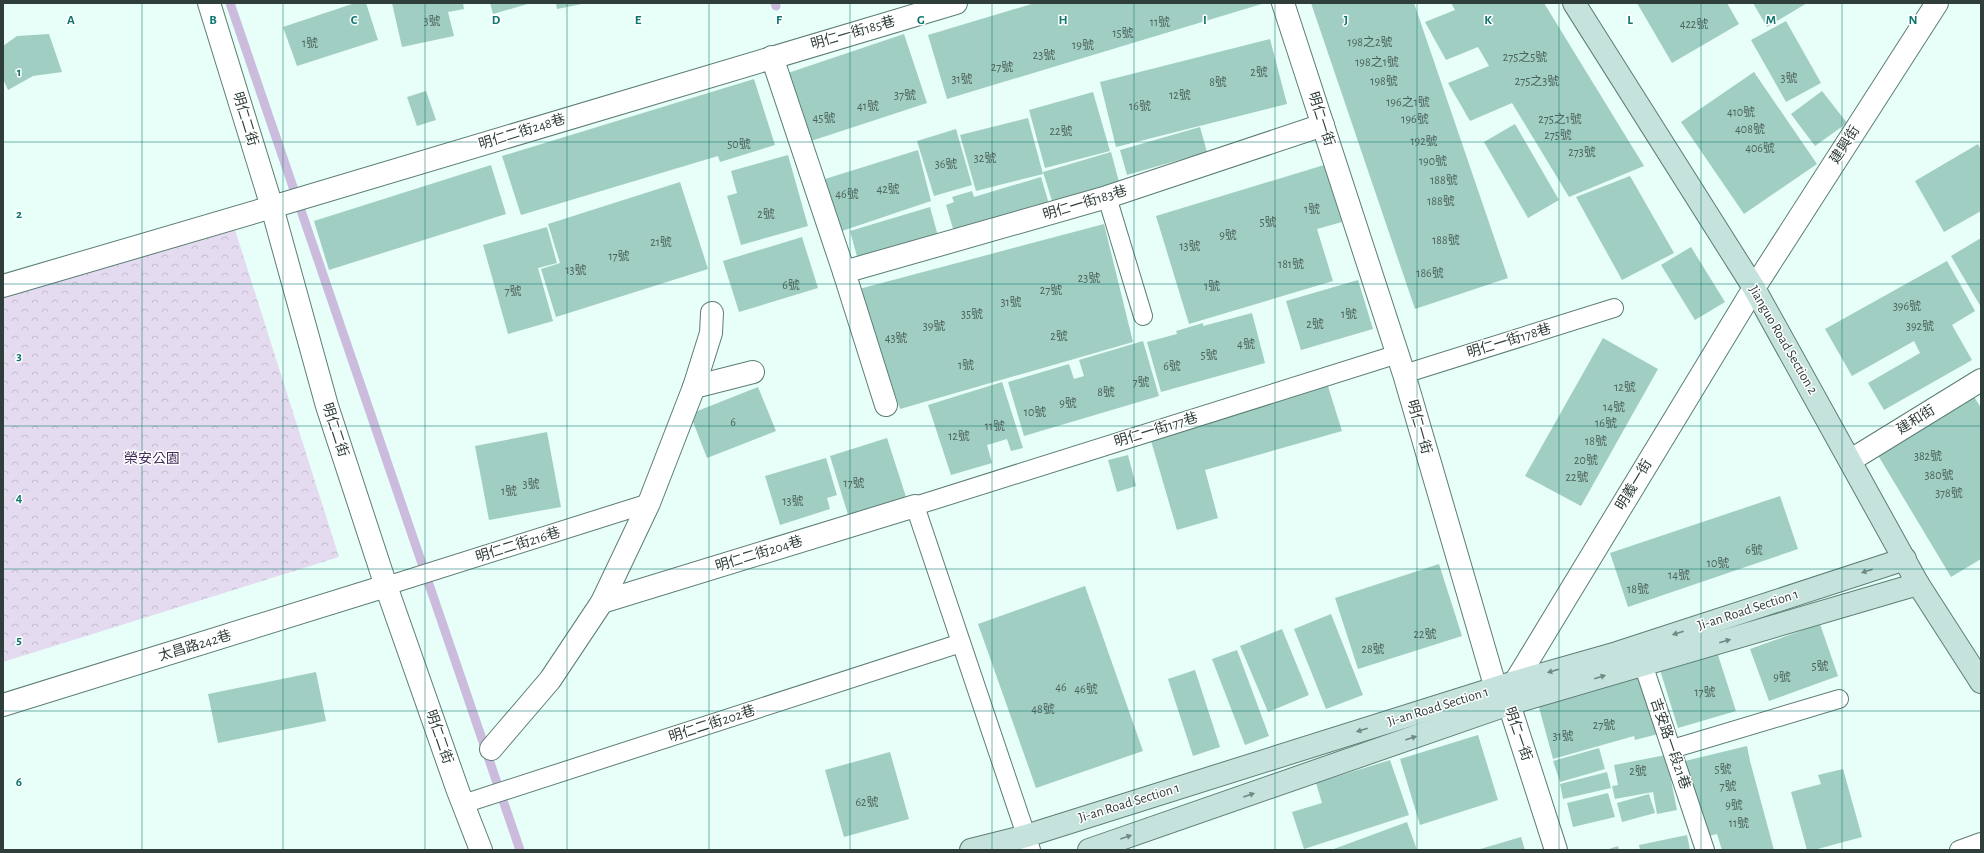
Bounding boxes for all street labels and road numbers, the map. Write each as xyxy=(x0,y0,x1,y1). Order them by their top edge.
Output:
street label: 明仁一街185巷 xyxy=(809,13,897,52)
street label: 明仁二街 xyxy=(230,90,261,148)
street label: 明仁一街 xyxy=(1306,90,1337,148)
street label: 明仁二街248巷 xyxy=(477,111,567,152)
street label: 建興街 xyxy=(1827,123,1862,166)
street label: 明仁一街183巷 xyxy=(1041,183,1129,222)
street label: Jianguo Road Section 2 xyxy=(1746,283,1820,397)
street label: 明仁一街178巷 xyxy=(1465,321,1553,360)
street label: 明仁一街 xyxy=(1405,398,1434,456)
street label: 明仁二街 xyxy=(320,401,351,459)
street label: 建和街 xyxy=(1894,402,1938,437)
street label: 明仁一街177巷 xyxy=(1112,410,1199,449)
street label: 明義一街 xyxy=(1613,457,1654,513)
street label: 明仁二街216巷 xyxy=(474,525,562,565)
street label: 明仁二街204巷 xyxy=(713,533,804,574)
street label: Ji-an Road Section 1 xyxy=(1696,587,1800,633)
street label: 太昌路242巷 xyxy=(157,627,233,664)
street label: Ji-an Road Section 1 xyxy=(1386,685,1490,729)
street label: 吉安路一段21巷 xyxy=(1648,696,1693,791)
street label: 明仁二街202巷 xyxy=(667,702,757,745)
street label: 明仁一街 xyxy=(1502,705,1535,763)
street label: 明仁二街 xyxy=(423,708,456,766)
street label: Ji-an Road Section 1 xyxy=(1077,781,1181,825)

